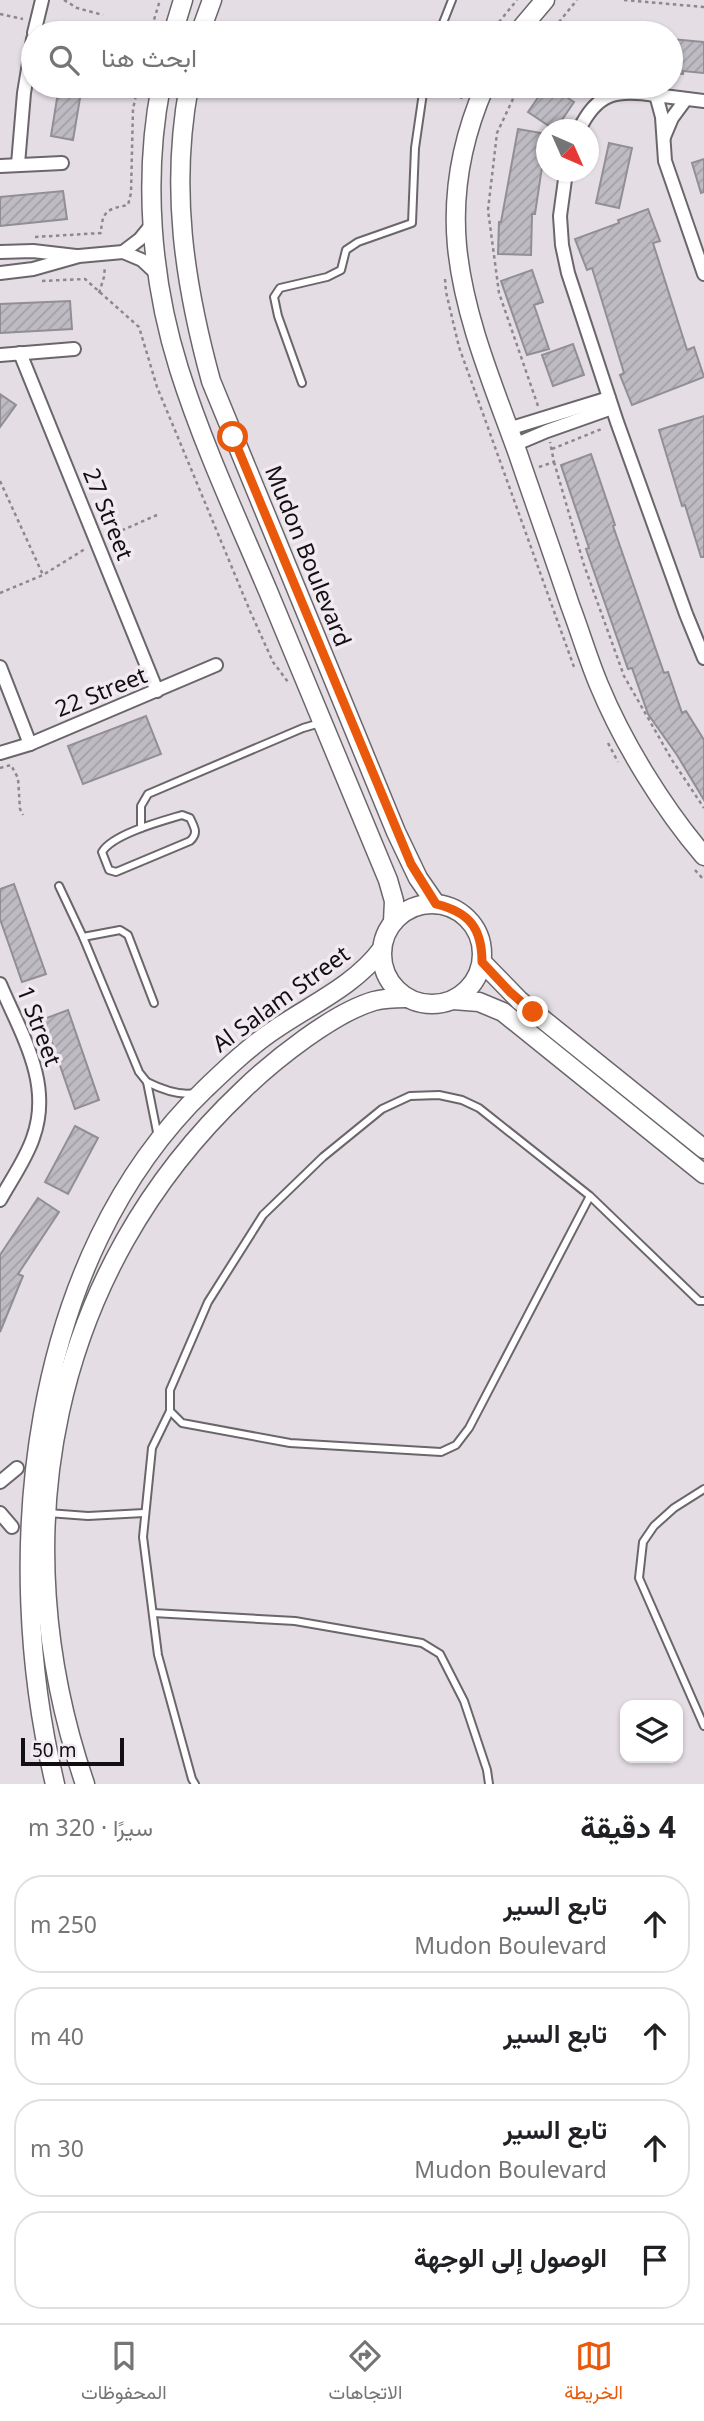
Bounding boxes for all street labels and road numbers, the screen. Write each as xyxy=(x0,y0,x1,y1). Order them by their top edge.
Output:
street label: Mudon Boulevard xyxy=(258,460,360,651)
street label: 27 Street xyxy=(76,463,142,564)
street label: 22 Street xyxy=(50,658,151,724)
street label: Al Salam Street xyxy=(205,937,356,1059)
street label: 1 Street xyxy=(10,981,70,1070)

